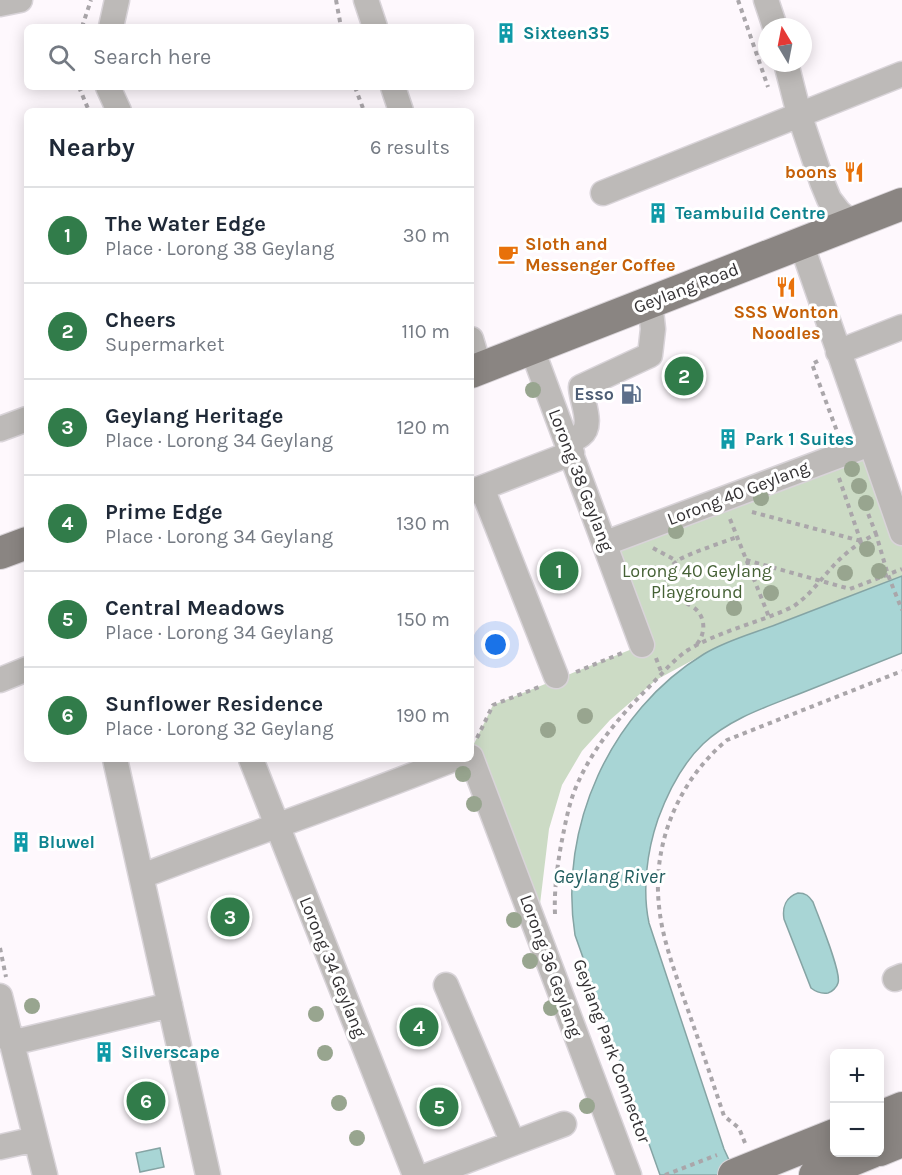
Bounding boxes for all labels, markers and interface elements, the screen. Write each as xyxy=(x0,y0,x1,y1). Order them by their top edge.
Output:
north arrow xyxy=(758,18,812,72)
building icon: Sixteen35 xyxy=(494,21,518,45)
place label: Sixteen35 xyxy=(523,22,609,44)
search box xyxy=(24,24,474,90)
icon: search xyxy=(45,41,78,74)
text: Search here xyxy=(93,44,211,70)
text: Nearby xyxy=(48,132,135,163)
text: 6 results xyxy=(370,136,450,159)
restaurant icon: boons xyxy=(842,160,866,184)
place label: boons xyxy=(785,161,837,183)
building icon: Teambuild Centre xyxy=(646,201,670,225)
place label: Teambuild Centre xyxy=(675,202,825,224)
text: The Water Edge xyxy=(105,211,266,237)
text: 1 xyxy=(64,224,71,247)
text: 30 m xyxy=(403,224,450,247)
place label: Sloth and Messenger Coffee xyxy=(525,233,676,276)
text: Place · Lorong 38 Geylang xyxy=(105,237,334,260)
cafe icon: Sloth and Messenger Coffee xyxy=(496,242,520,266)
street label: Geylang Road xyxy=(630,258,742,318)
restaurant icon: SSS Wonton Noodles xyxy=(774,275,798,299)
place label: SSS Wonton Noodles xyxy=(733,301,839,344)
text: Cheers xyxy=(105,307,176,333)
text: 2 xyxy=(61,320,74,343)
text: 110 m xyxy=(401,320,450,343)
text: Supermarket xyxy=(105,333,224,356)
pin: 2 xyxy=(664,354,704,398)
fuel station icon: Esso xyxy=(619,382,643,406)
place label: Esso xyxy=(574,383,614,405)
text: Geylang Heritage xyxy=(105,403,283,429)
street label: Lorong 38 Geylang xyxy=(544,406,618,554)
text: 3 xyxy=(61,416,74,439)
text: 120 m xyxy=(396,416,450,439)
building icon: Park 1 Suites xyxy=(716,427,740,451)
place label: Park 1 Suites xyxy=(745,428,854,450)
text: Place · Lorong 34 Geylang xyxy=(105,429,333,452)
street label: Lorong 40 Geylang xyxy=(664,456,812,530)
text: Prime Edge xyxy=(105,499,223,525)
text: 4 xyxy=(62,512,73,535)
text: 130 m xyxy=(396,512,450,535)
text: Place · Lorong 34 Geylang xyxy=(105,525,333,548)
pin: 1 xyxy=(540,548,578,594)
park label: Lorong 40 Geylang Playground xyxy=(622,560,772,603)
text: Central Meadows xyxy=(105,595,285,621)
text: 5 xyxy=(62,608,73,631)
text: 150 m xyxy=(397,608,450,631)
text: Place · Lorong 34 Geylang xyxy=(105,621,333,644)
your location xyxy=(481,630,510,659)
text: Sunflower Residence xyxy=(105,691,323,717)
text: 6 xyxy=(61,704,74,727)
text: 190 m xyxy=(396,704,450,727)
text: Place · Lorong 32 Geylang xyxy=(105,717,333,740)
building icon: Bluwel xyxy=(9,830,33,854)
place label: Bluwel xyxy=(38,831,95,853)
water label: Geylang River xyxy=(553,865,666,888)
street label: Lorong 36 Geylang xyxy=(515,892,587,1040)
street label: Lorong 34 Geylang xyxy=(295,893,371,1041)
pin: 3 xyxy=(210,894,250,940)
street label: Geylang Park Connector xyxy=(568,956,656,1147)
pin: 4 xyxy=(400,1004,438,1050)
building icon: Silverscape xyxy=(92,1040,116,1064)
place label: Silverscape xyxy=(121,1041,220,1063)
map controls xyxy=(830,1049,884,1157)
button: + xyxy=(830,1049,884,1103)
pin: 6 xyxy=(126,1078,166,1124)
pin: 5 xyxy=(420,1084,458,1130)
button: − xyxy=(830,1103,884,1157)

